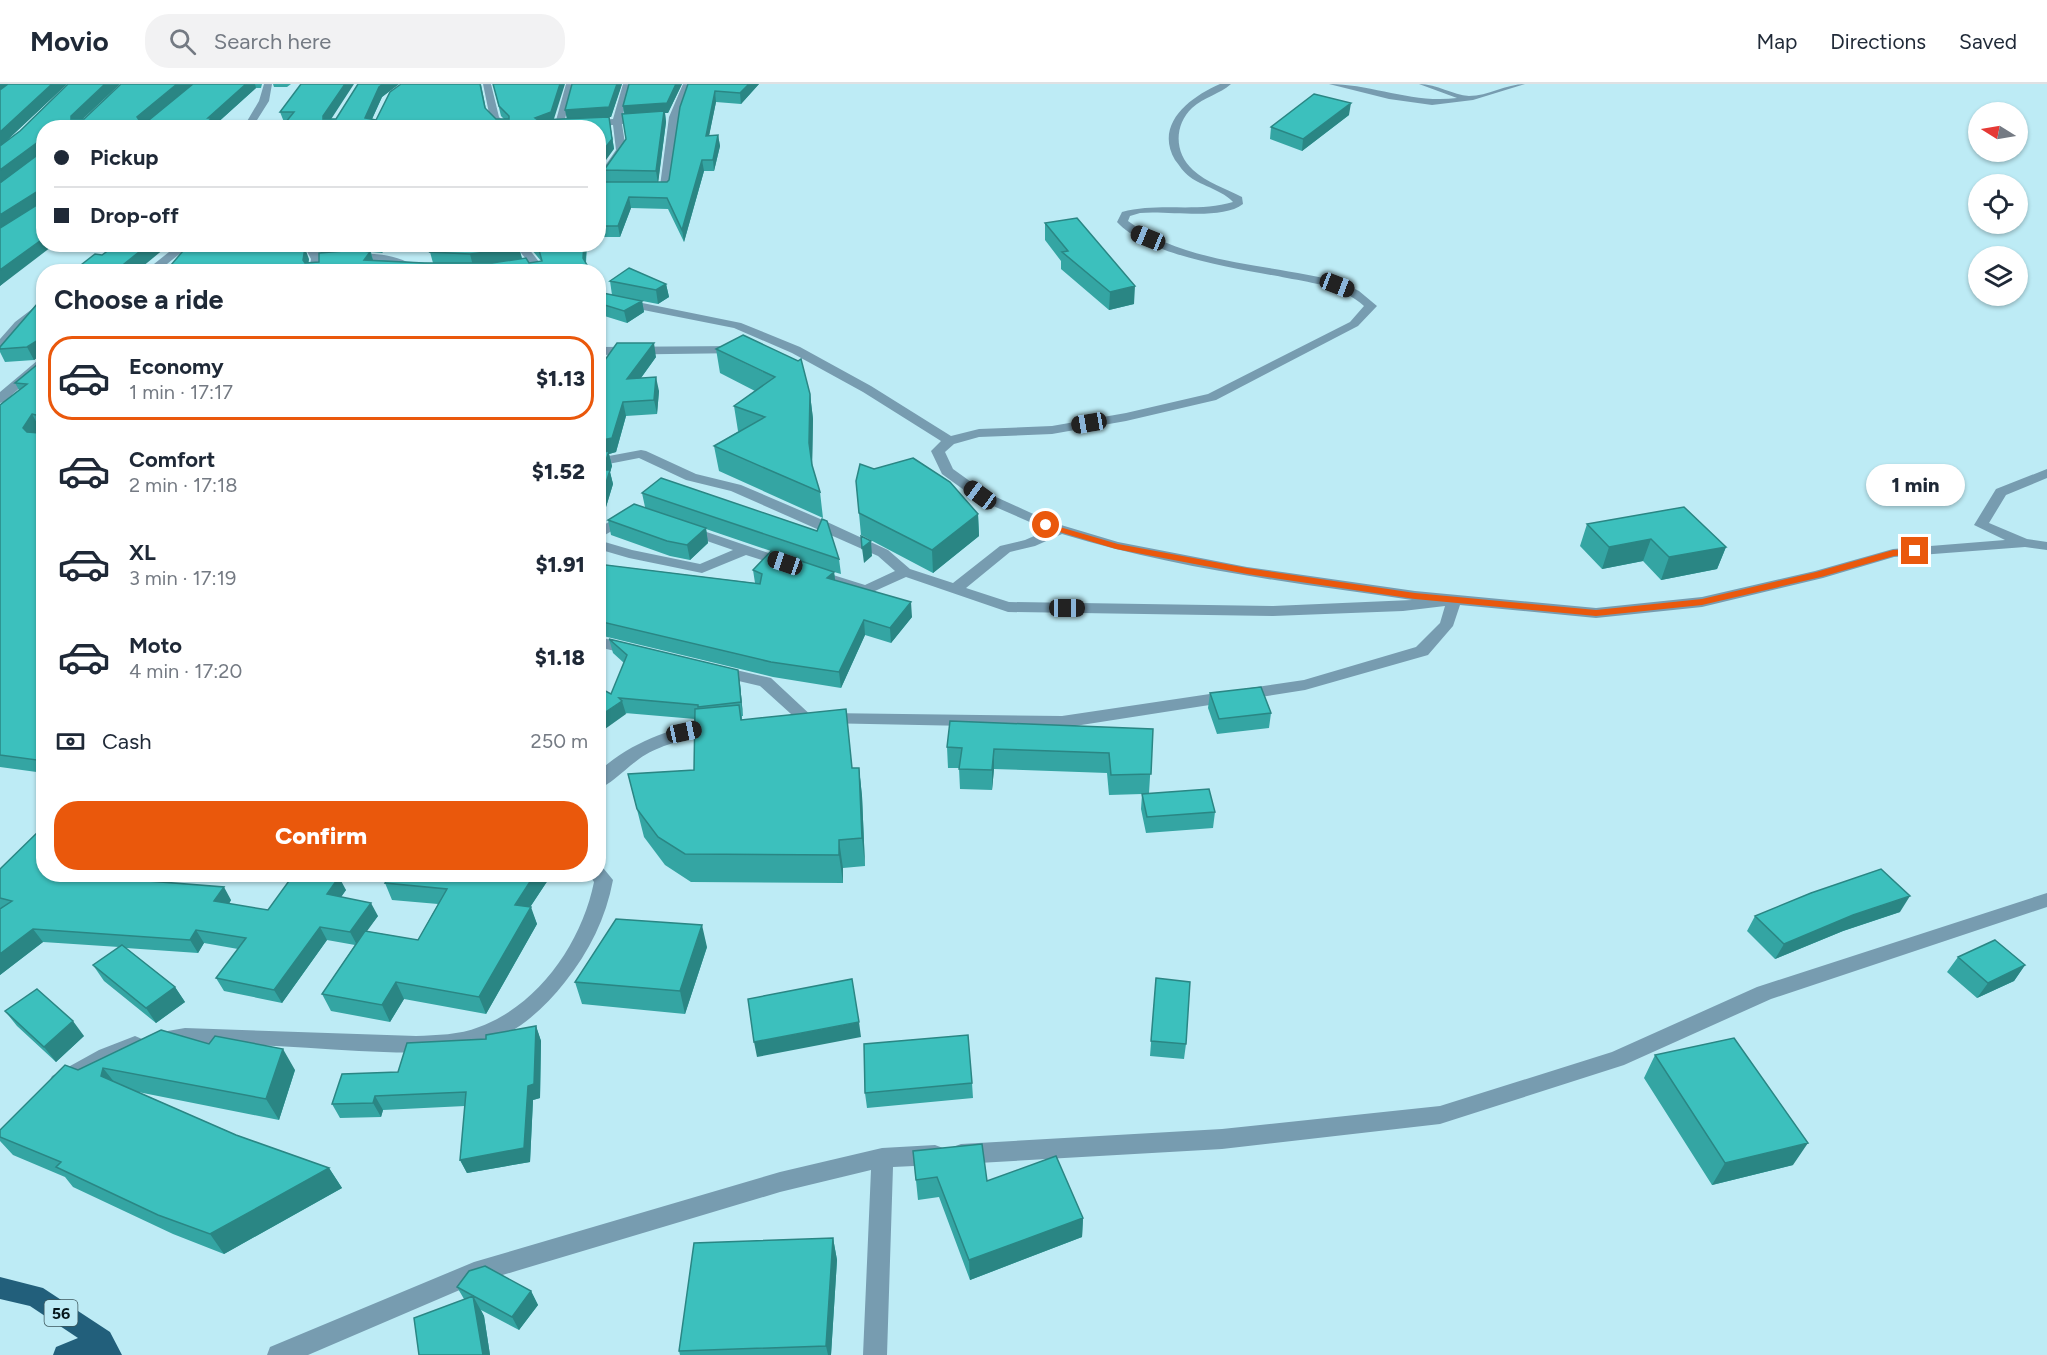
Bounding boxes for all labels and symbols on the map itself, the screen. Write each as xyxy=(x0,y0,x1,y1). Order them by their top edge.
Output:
north arrow xyxy=(1968,102,2028,162)
car xyxy=(1128,223,1168,253)
car xyxy=(1317,270,1357,300)
car xyxy=(1070,411,1108,435)
callout: 1 min xyxy=(1866,464,1964,506)
car xyxy=(960,477,1000,513)
route start xyxy=(1032,511,1059,538)
route end xyxy=(1901,537,1928,564)
car xyxy=(765,549,805,577)
car xyxy=(1049,599,1085,617)
car xyxy=(665,719,703,745)
road number: 56 xyxy=(44,1300,78,1326)

